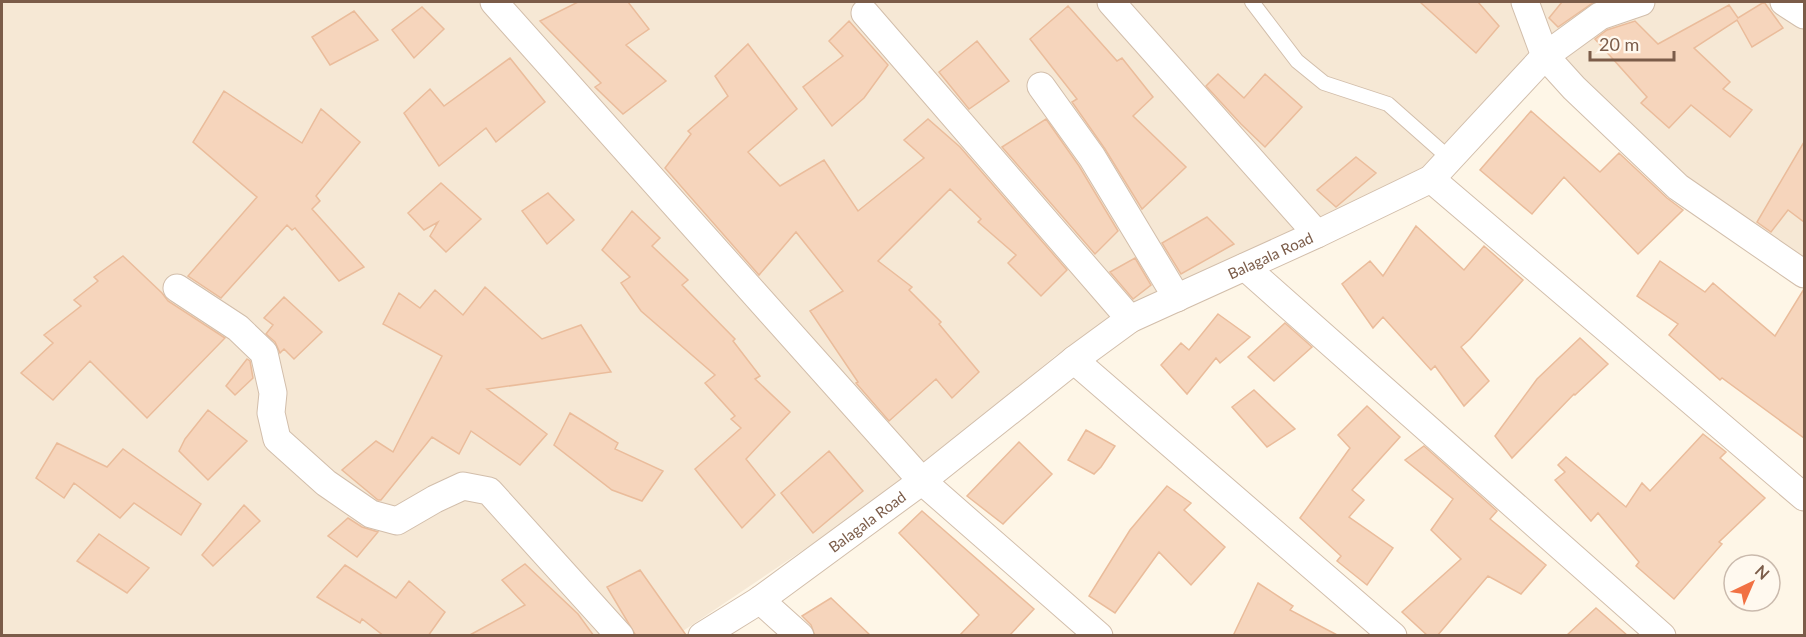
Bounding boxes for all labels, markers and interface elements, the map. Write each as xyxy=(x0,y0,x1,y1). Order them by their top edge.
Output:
scale bar xyxy=(1590,24,1674,62)
text: 20 m xyxy=(1599,33,1639,55)
street label: Balagala Road xyxy=(1225,228,1316,282)
street label: Balagala Road xyxy=(825,487,909,556)
north arrow xyxy=(1722,553,1782,613)
text: N xyxy=(1752,561,1774,583)

